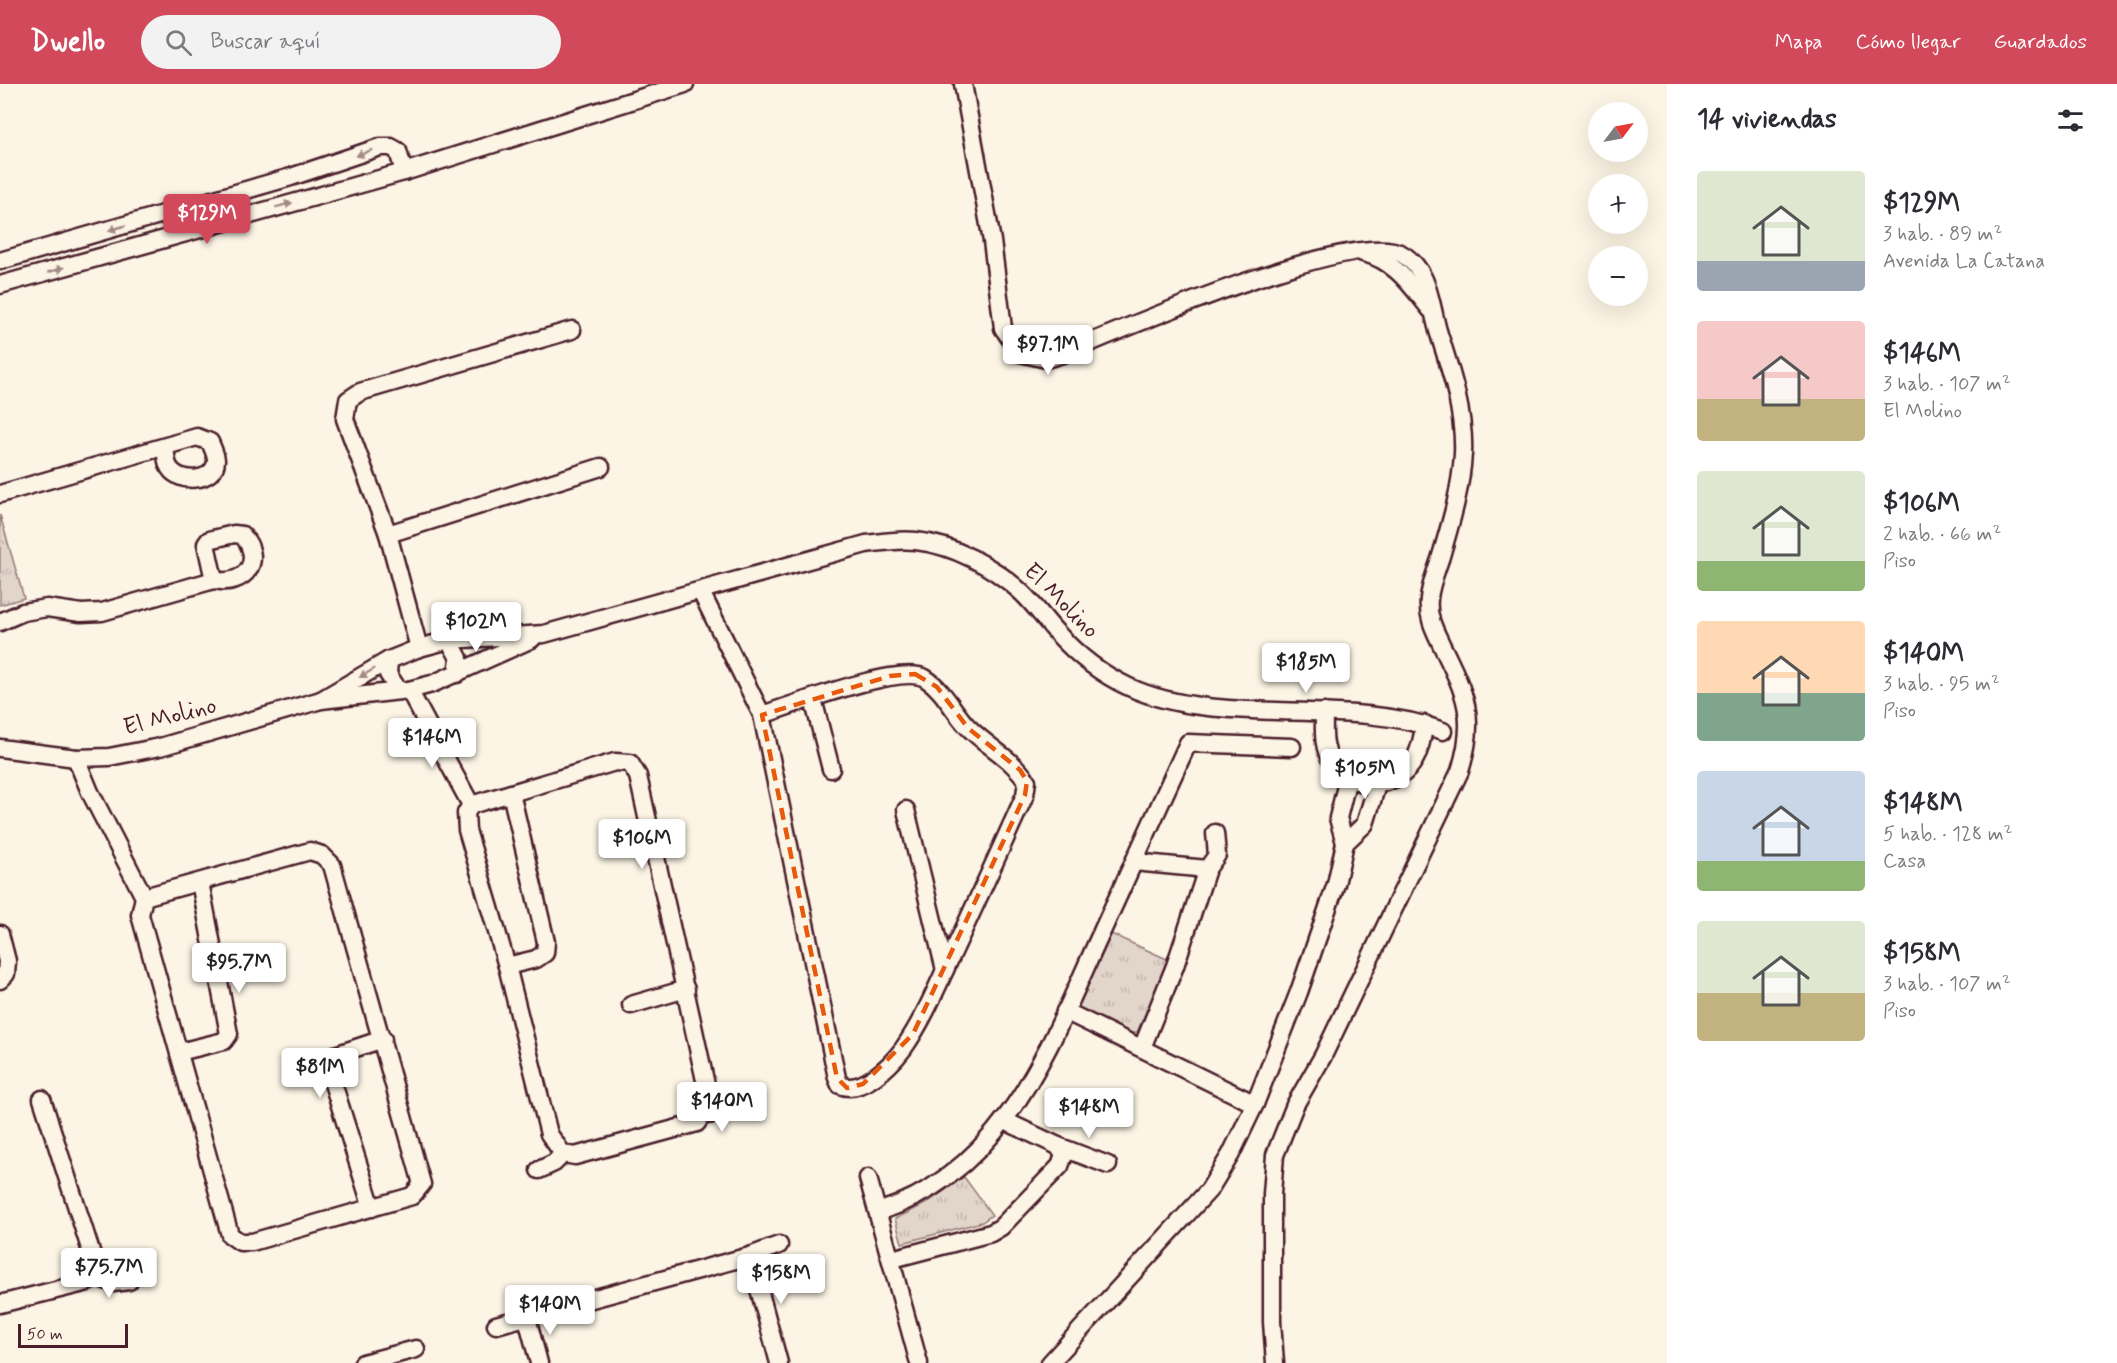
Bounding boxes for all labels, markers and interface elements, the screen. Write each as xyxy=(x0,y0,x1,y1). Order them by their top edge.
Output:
search box xyxy=(141,15,561,69)
text: Dwello xyxy=(30,24,105,61)
icon: search xyxy=(162,26,195,59)
text: Buscar aquí xyxy=(210,28,321,56)
text: Mapa xyxy=(1775,28,1823,56)
text: Cómo llegar xyxy=(1856,28,1961,56)
text: Guardados xyxy=(1994,28,2087,56)
north arrow xyxy=(1588,102,1648,162)
map controls xyxy=(1588,102,1648,306)
text: 14 viviendas xyxy=(1697,103,1837,137)
icon: filters xyxy=(2054,104,2087,137)
one-way arrow xyxy=(355,149,373,158)
button: + xyxy=(1588,174,1648,234)
text: $129M xyxy=(1883,187,1960,221)
pin: $129M xyxy=(165,194,249,245)
icon: home xyxy=(1745,195,1817,267)
text: $129M xyxy=(177,200,237,227)
one-way arrow xyxy=(275,200,294,210)
text: 3 hab. · 89 m² xyxy=(1883,221,2002,248)
one-way arrow xyxy=(108,223,126,233)
button: − xyxy=(1588,246,1648,306)
text: Avenida La Catana xyxy=(1883,248,2045,275)
one-way arrow xyxy=(47,264,65,274)
pin: $97.1M xyxy=(999,325,1097,376)
text: $97.1M xyxy=(1017,331,1079,358)
text: $146M xyxy=(1883,337,1961,371)
icon: home xyxy=(1745,345,1817,417)
text: 3 hab. · 107 m² xyxy=(1883,371,2011,398)
text: El Molino xyxy=(1883,398,1962,425)
text: $106M xyxy=(1883,487,1960,521)
icon: home xyxy=(1745,495,1817,567)
text: 2 hab. · 66 m² xyxy=(1883,521,2001,548)
text: Piso xyxy=(1883,548,1916,575)
street label: El Molino xyxy=(1016,556,1106,646)
pin: $102M xyxy=(434,602,518,653)
text: $102M xyxy=(445,608,507,635)
text: $140M xyxy=(1883,637,1964,671)
pin: $185M xyxy=(1264,643,1348,694)
icon: home xyxy=(1745,645,1817,717)
text: $185M xyxy=(1276,649,1336,676)
one-way arrow xyxy=(359,668,375,679)
text: 3 hab. · 95 m² xyxy=(1883,671,2000,698)
street label: El Molino xyxy=(120,690,220,744)
text: Piso xyxy=(1883,698,1916,725)
pin: $146M xyxy=(390,718,474,769)
text: $146M xyxy=(402,724,462,751)
pin: $105M xyxy=(1323,749,1407,800)
text: $105M xyxy=(1335,755,1395,782)
text: $148M xyxy=(1883,787,1963,821)
icon: home xyxy=(1745,795,1817,867)
pin: $106M xyxy=(600,819,684,870)
text: 5 hab. · 128 m² xyxy=(1883,821,2012,848)
text: $106M xyxy=(612,825,672,852)
text: Casa xyxy=(1883,848,1926,875)
text: $158M xyxy=(1883,937,1961,971)
pin: $95.7M xyxy=(190,943,288,994)
icon: home xyxy=(1745,945,1817,1017)
text: $95.7M xyxy=(206,949,272,976)
text: 3 hab. · 107 m² xyxy=(1883,971,2011,998)
text: Piso xyxy=(1883,998,1916,1025)
pin: $81M xyxy=(284,1048,356,1099)
text: $81M xyxy=(295,1054,345,1081)
pin: $140M xyxy=(680,1082,764,1133)
text: $140M xyxy=(691,1088,753,1115)
pin: $148M xyxy=(1047,1088,1131,1139)
text: $148M xyxy=(1058,1094,1120,1121)
pin: $75.7M xyxy=(60,1248,158,1299)
text: $75.7M xyxy=(75,1254,143,1281)
pin: $158M xyxy=(739,1254,823,1305)
text: $158M xyxy=(751,1260,811,1287)
pin: $140M xyxy=(508,1285,592,1336)
text: $140M xyxy=(519,1291,581,1318)
scale bar xyxy=(18,1321,128,1348)
text: 50 m xyxy=(27,1324,63,1345)

